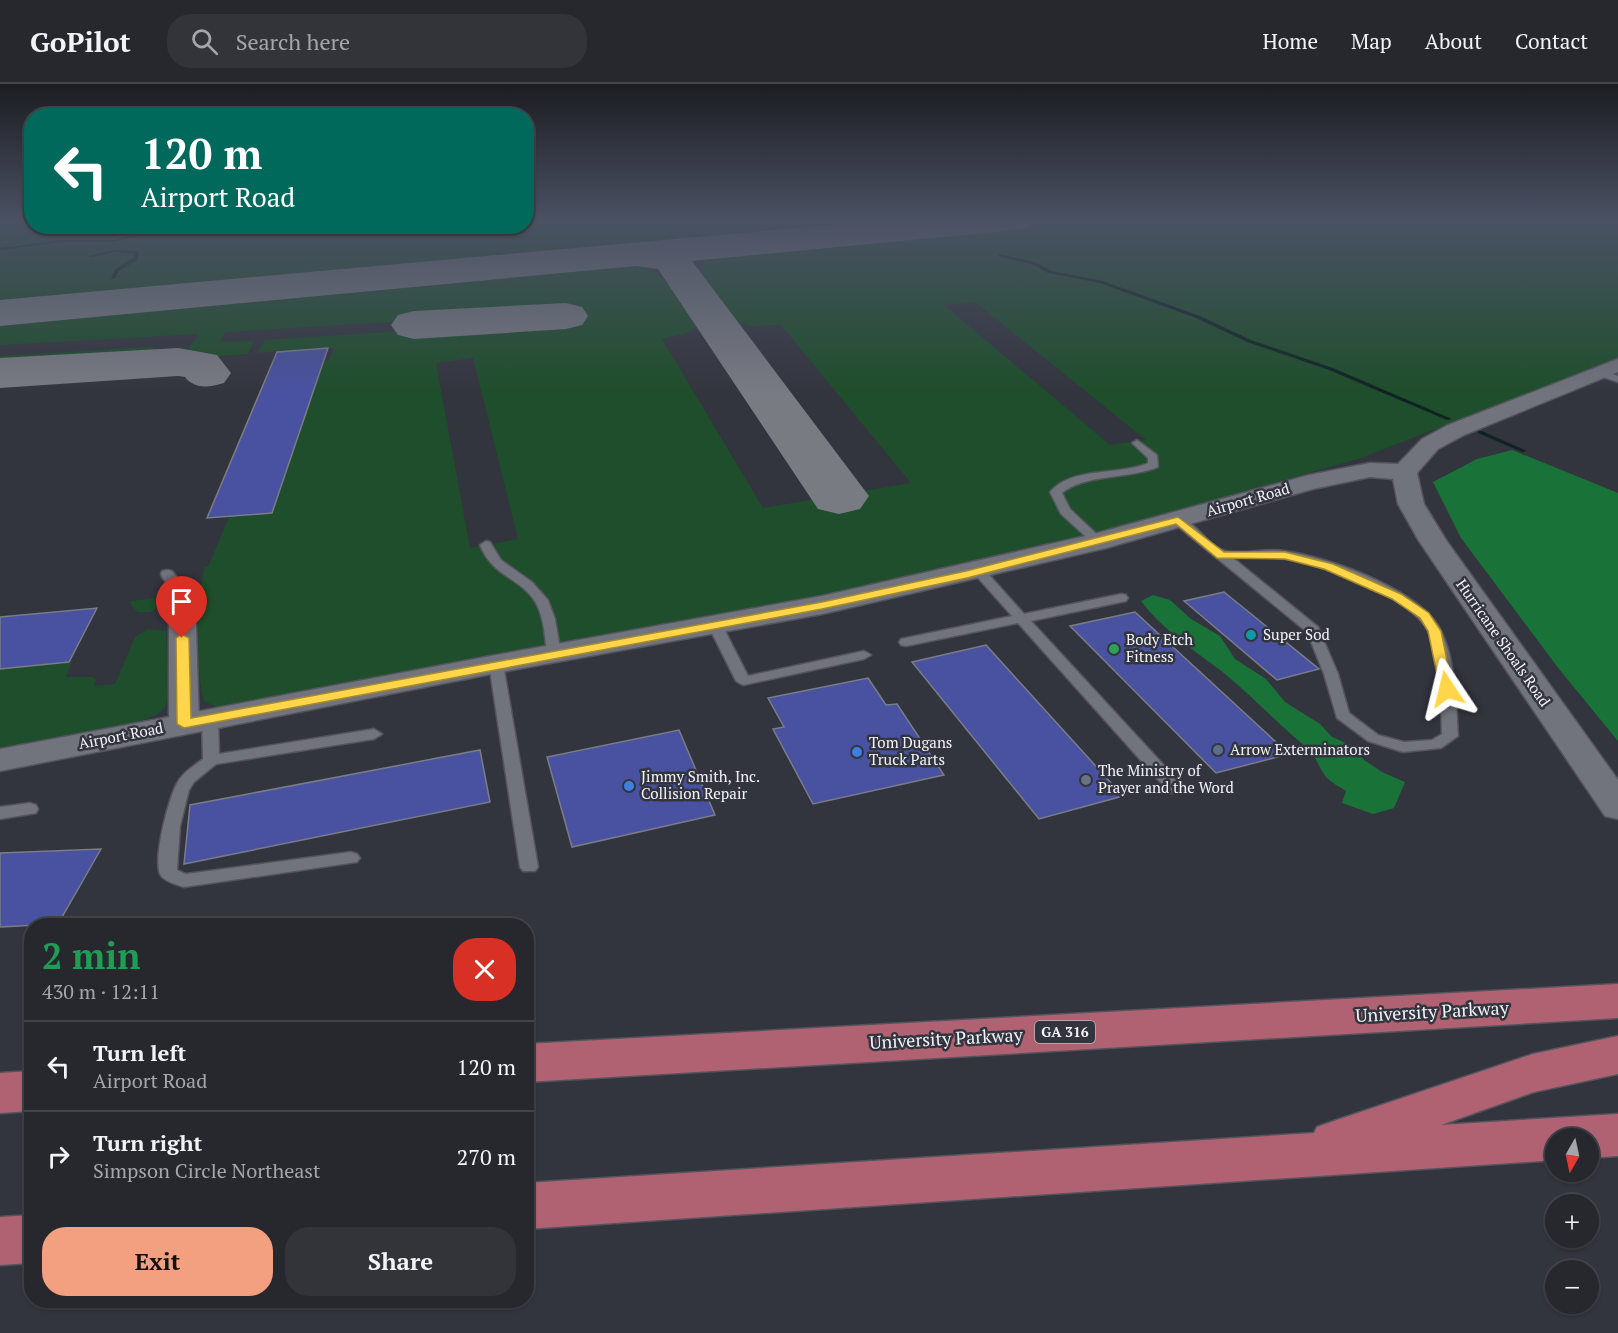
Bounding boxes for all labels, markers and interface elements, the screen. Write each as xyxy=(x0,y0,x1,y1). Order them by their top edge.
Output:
search box xyxy=(167,14,587,68)
text: GoPilot xyxy=(30,23,131,60)
icon: search xyxy=(188,25,221,58)
text: Search here xyxy=(236,27,350,56)
text: Home xyxy=(1262,27,1318,55)
text: Map xyxy=(1351,27,1392,55)
text: About xyxy=(1425,27,1482,55)
text: Contact xyxy=(1515,27,1588,55)
text: 120 m xyxy=(141,125,262,181)
icon: left xyxy=(42,132,120,210)
text: Airport Road xyxy=(141,179,295,215)
street label: Airport Road xyxy=(1204,478,1292,520)
street label: Hurricane Shoals Road xyxy=(1452,575,1555,710)
pin xyxy=(156,576,207,638)
icon: arrive xyxy=(165,585,198,618)
place label: Super Sod xyxy=(1263,624,1330,644)
marker: Super Sod xyxy=(1244,628,1258,642)
place label: Body Etch Fitness xyxy=(1126,629,1193,666)
marker: Body Etch Fitness xyxy=(1107,642,1121,656)
position arrow xyxy=(1415,657,1479,721)
street label: Airport Road xyxy=(77,717,165,753)
place label: Tom Dugans Truck Parts xyxy=(869,732,952,769)
place label: Arrow Exterminators xyxy=(1230,739,1370,759)
marker: Arrow Exterminators xyxy=(1211,743,1225,757)
marker: Tom Dugans Truck Parts xyxy=(850,745,864,759)
place label: The Ministry of Prayer and the Word xyxy=(1098,760,1234,797)
place label: Jimmy Smith, Inc. Collision Repair xyxy=(641,766,760,803)
marker: The Ministry of Prayer and the Word xyxy=(1079,773,1093,787)
marker: Jimmy Smith, Inc. Collision Repair xyxy=(622,779,636,793)
text: 2 min xyxy=(42,932,140,979)
button: close xyxy=(453,938,516,1001)
text: 430 m · 12:11 xyxy=(42,978,160,1005)
street label: University Parkway xyxy=(1355,995,1510,1027)
road number: GA 316 xyxy=(1035,1021,1095,1043)
street label: University Parkway xyxy=(869,1022,1024,1054)
text: Turn left xyxy=(93,1038,186,1067)
icon: left xyxy=(42,1050,75,1083)
text: 120 m xyxy=(456,1052,516,1081)
text: Airport Road xyxy=(93,1067,207,1094)
text: Turn right xyxy=(93,1128,202,1157)
north arrow xyxy=(1545,1128,1599,1182)
map controls xyxy=(1545,1128,1599,1314)
icon: right xyxy=(42,1140,75,1173)
text: 270 m xyxy=(456,1142,516,1171)
text: Simpson Circle Northeast xyxy=(93,1157,320,1184)
button: + xyxy=(1545,1194,1599,1248)
button: Exit xyxy=(42,1227,273,1296)
button: Share xyxy=(285,1227,516,1296)
button: − xyxy=(1545,1260,1599,1314)

